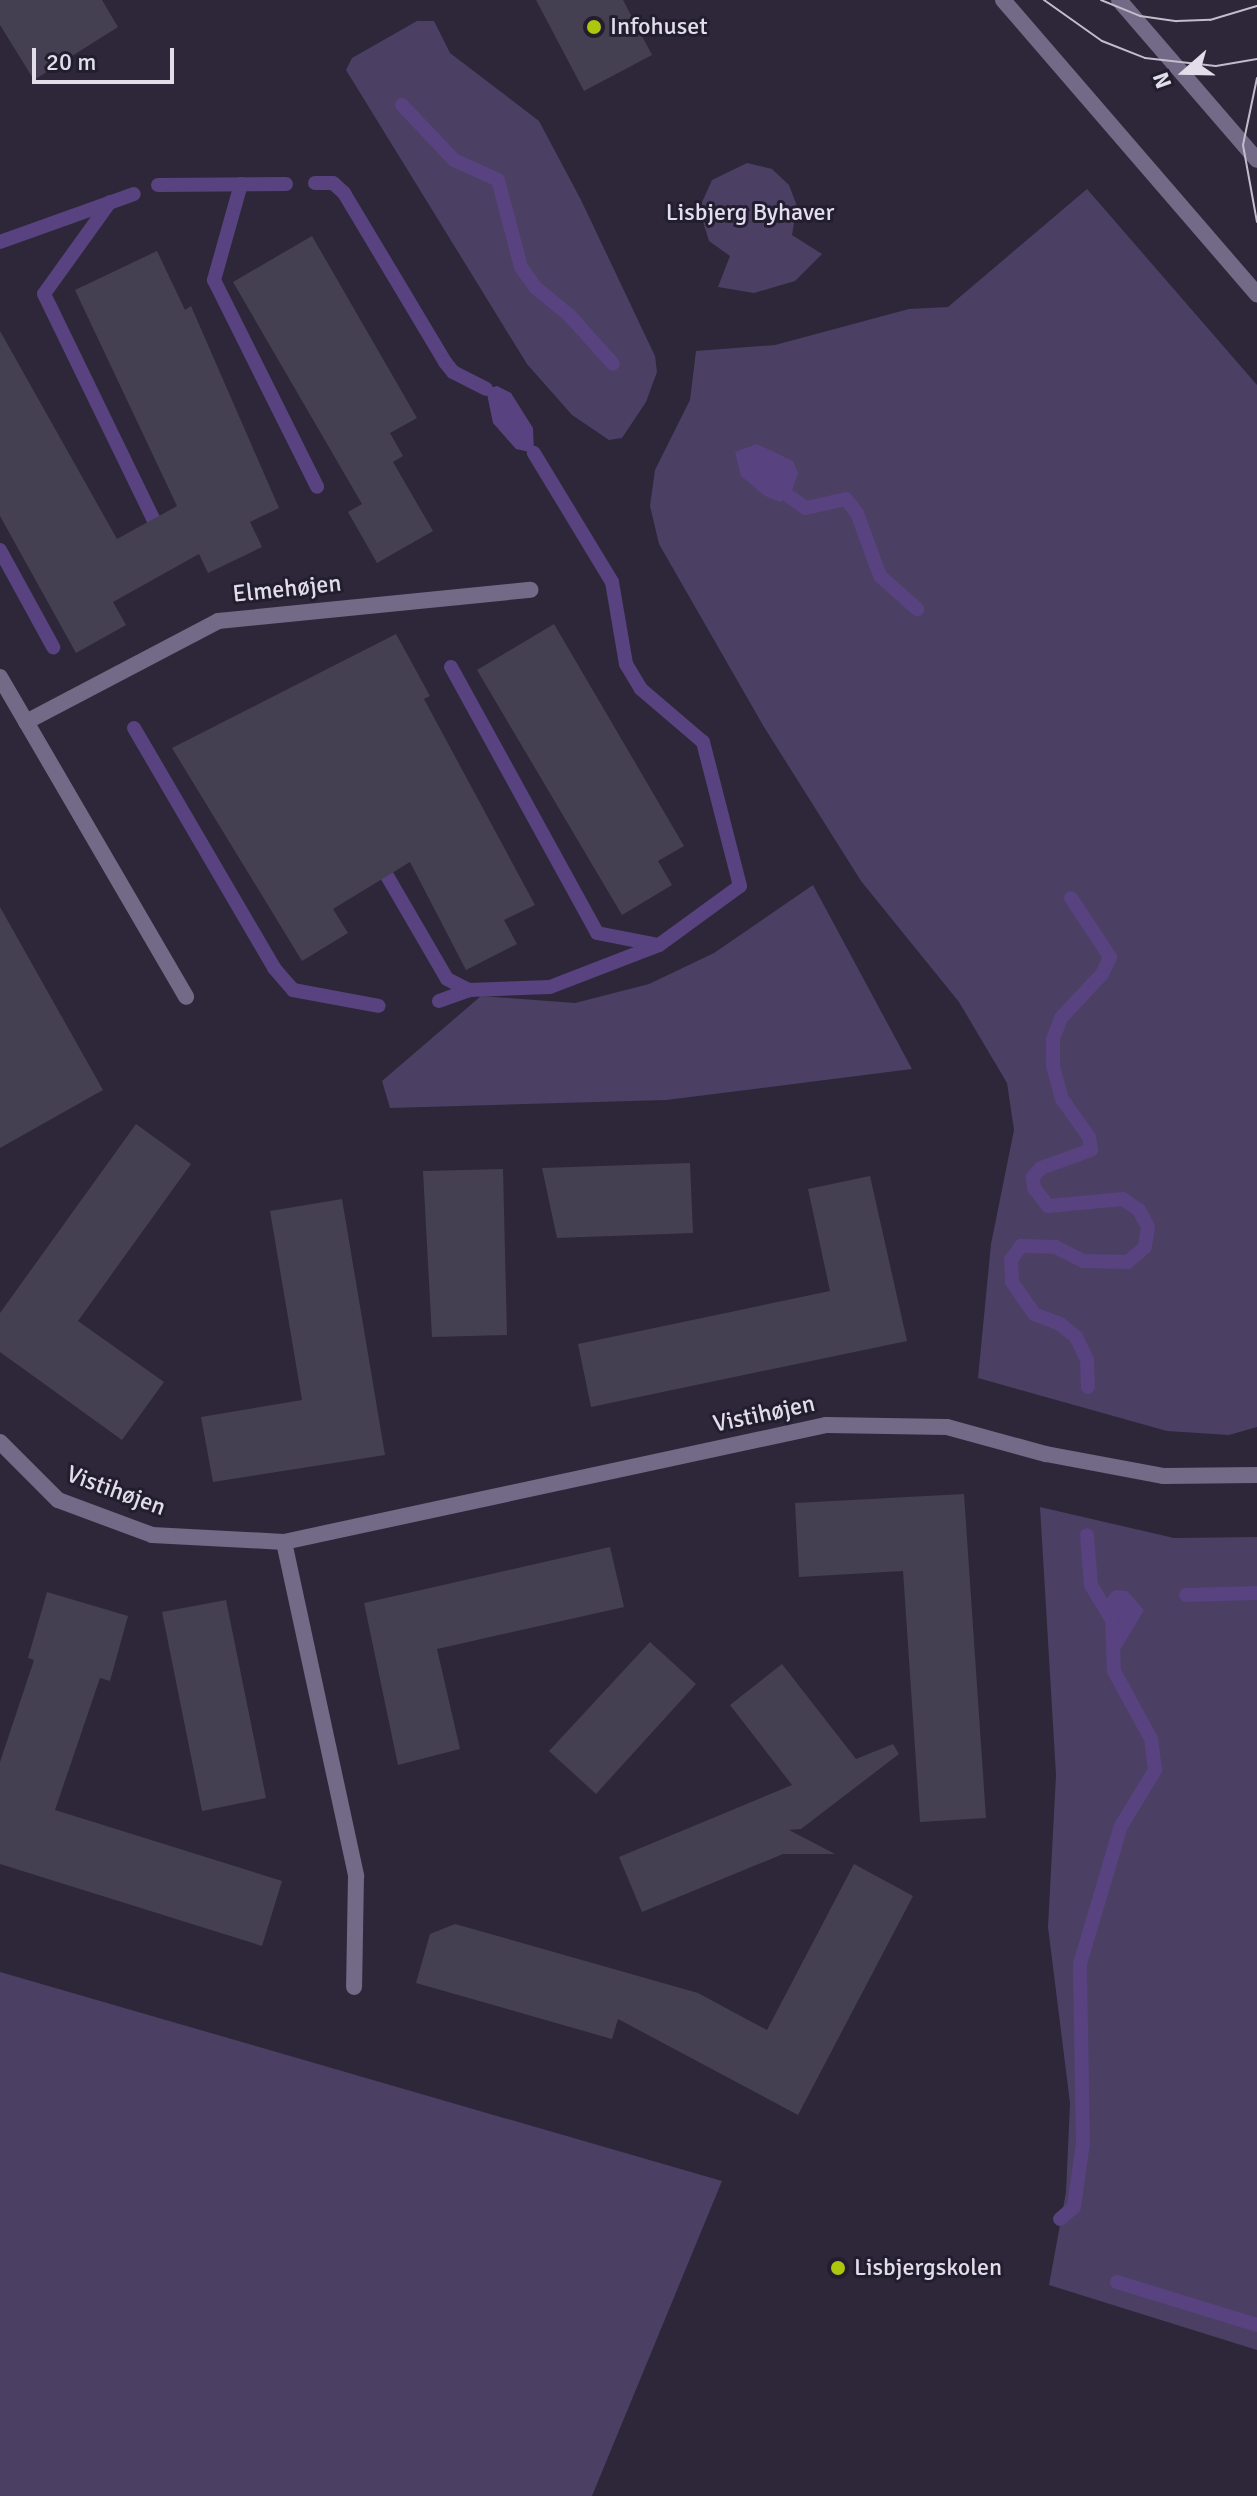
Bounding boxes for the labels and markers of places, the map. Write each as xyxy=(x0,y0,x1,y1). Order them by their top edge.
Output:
place label: Infohuset xyxy=(610,13,708,41)
marker: Infohuset xyxy=(585,18,603,36)
place label: Lisbjergskolen xyxy=(854,2254,1002,2282)
marker: Lisbjergskolen xyxy=(829,2259,847,2277)

